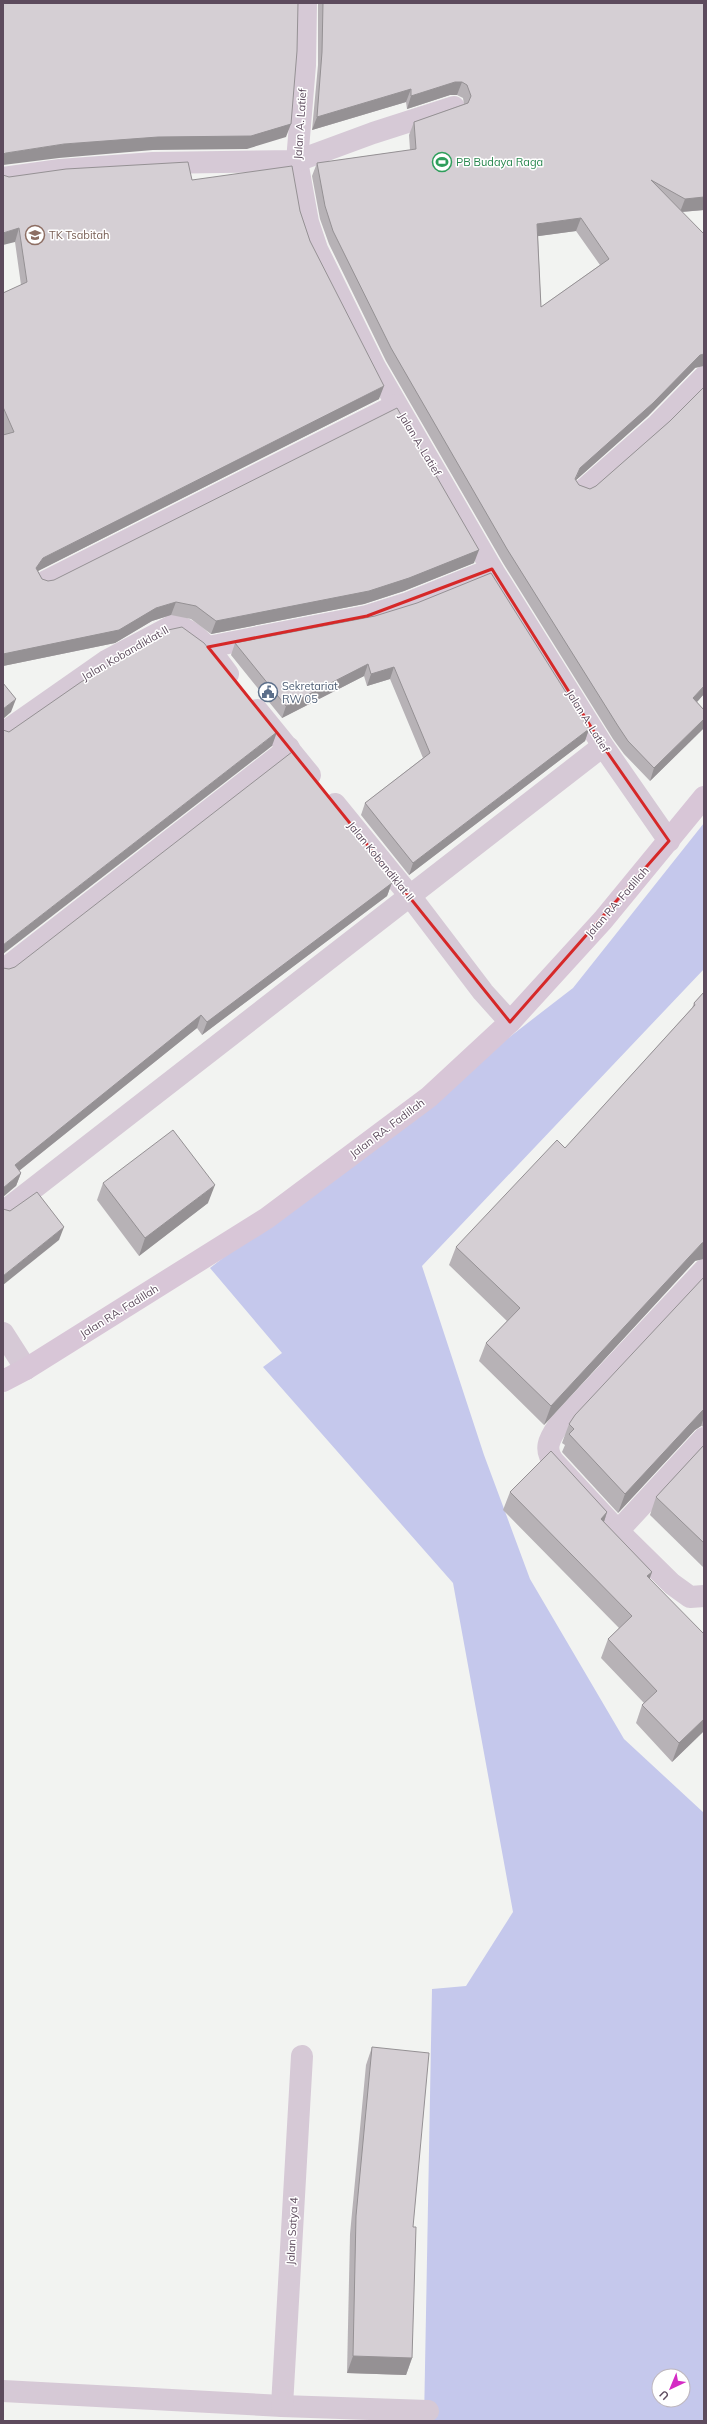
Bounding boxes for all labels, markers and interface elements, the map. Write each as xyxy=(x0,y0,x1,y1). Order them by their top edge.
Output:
street label: Jalan A. Latief xyxy=(291,88,309,160)
sports icon: PB Budaya Raga xyxy=(431,151,453,173)
place label: PB Budaya Raga xyxy=(456,155,543,169)
school or university icon: TK Tsabitah xyxy=(24,224,46,246)
place label: TK Tsabitah xyxy=(49,228,109,242)
street label: Jalan A. Latief xyxy=(396,410,444,478)
street label: Jalan Kobandiklat II xyxy=(79,622,171,684)
place label: Sekretariat RW 05 xyxy=(282,679,338,706)
public building icon: Sekretariat RW 05 xyxy=(257,681,279,703)
street label: Jalan A. Latief xyxy=(563,687,613,755)
street label: Jalan Kobandiklat II xyxy=(345,818,417,904)
street label: Jalan RA. Fadillah xyxy=(582,863,652,941)
street label: Jalan RA. Fadillah xyxy=(347,1095,427,1161)
street label: Jalan RA. Fadillah xyxy=(77,1281,161,1341)
street label: Jalan Satya 4 xyxy=(283,2196,301,2265)
north arrow xyxy=(651,2368,691,2408)
text: U xyxy=(656,2387,672,2403)

